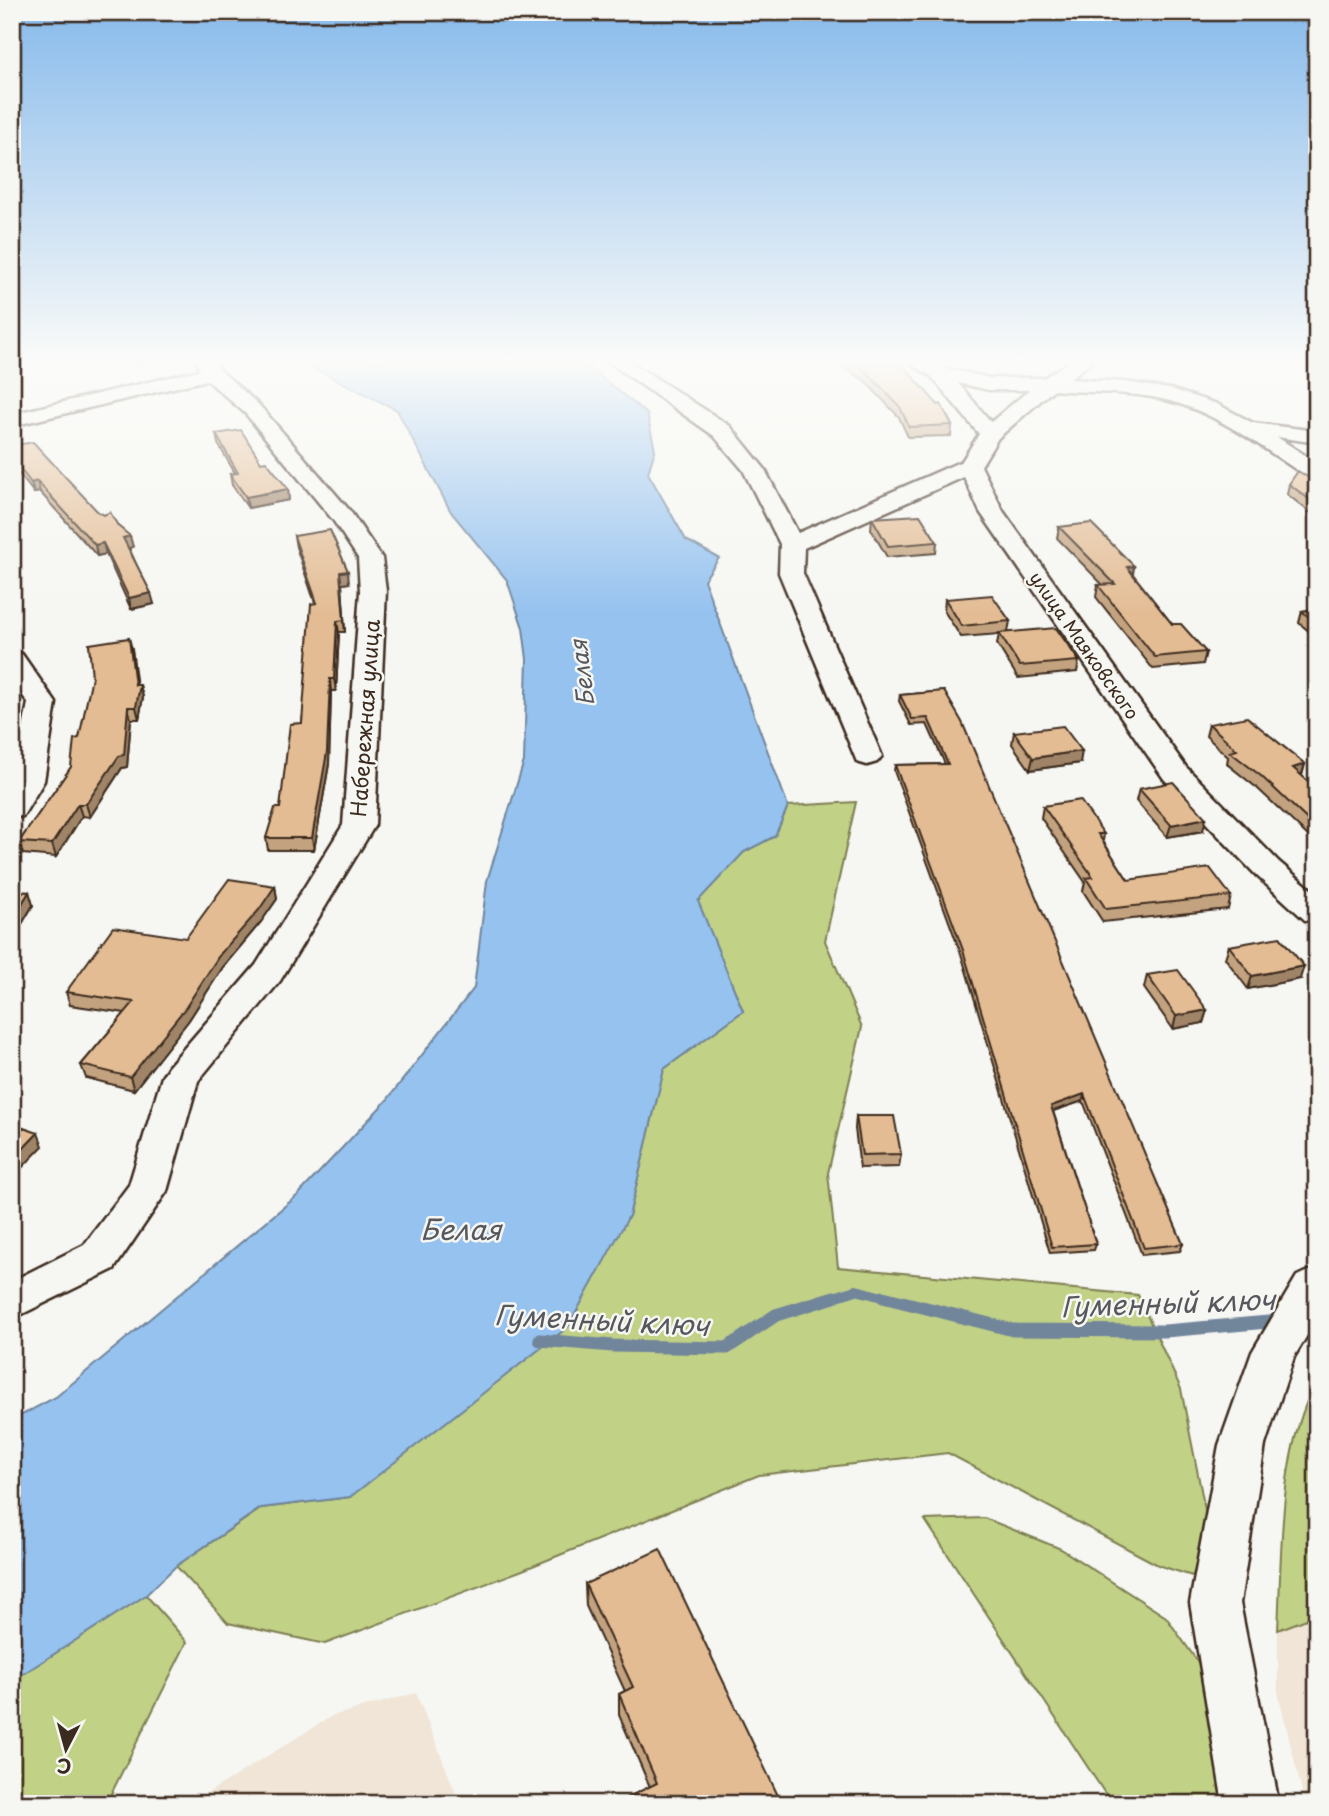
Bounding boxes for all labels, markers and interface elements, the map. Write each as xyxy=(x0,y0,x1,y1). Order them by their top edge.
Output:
street label: улица Маяковского xyxy=(1024,565,1146,725)
street label: Набережная улица xyxy=(341,617,387,818)
water label: Белая xyxy=(559,636,602,708)
water label: Белая xyxy=(421,1207,503,1250)
water label: Гуменный ключ xyxy=(1060,1277,1278,1327)
water label: Гуменный ключ xyxy=(494,1292,713,1346)
north arrow xyxy=(32,1714,102,1784)
text: С xyxy=(56,1752,73,1782)

